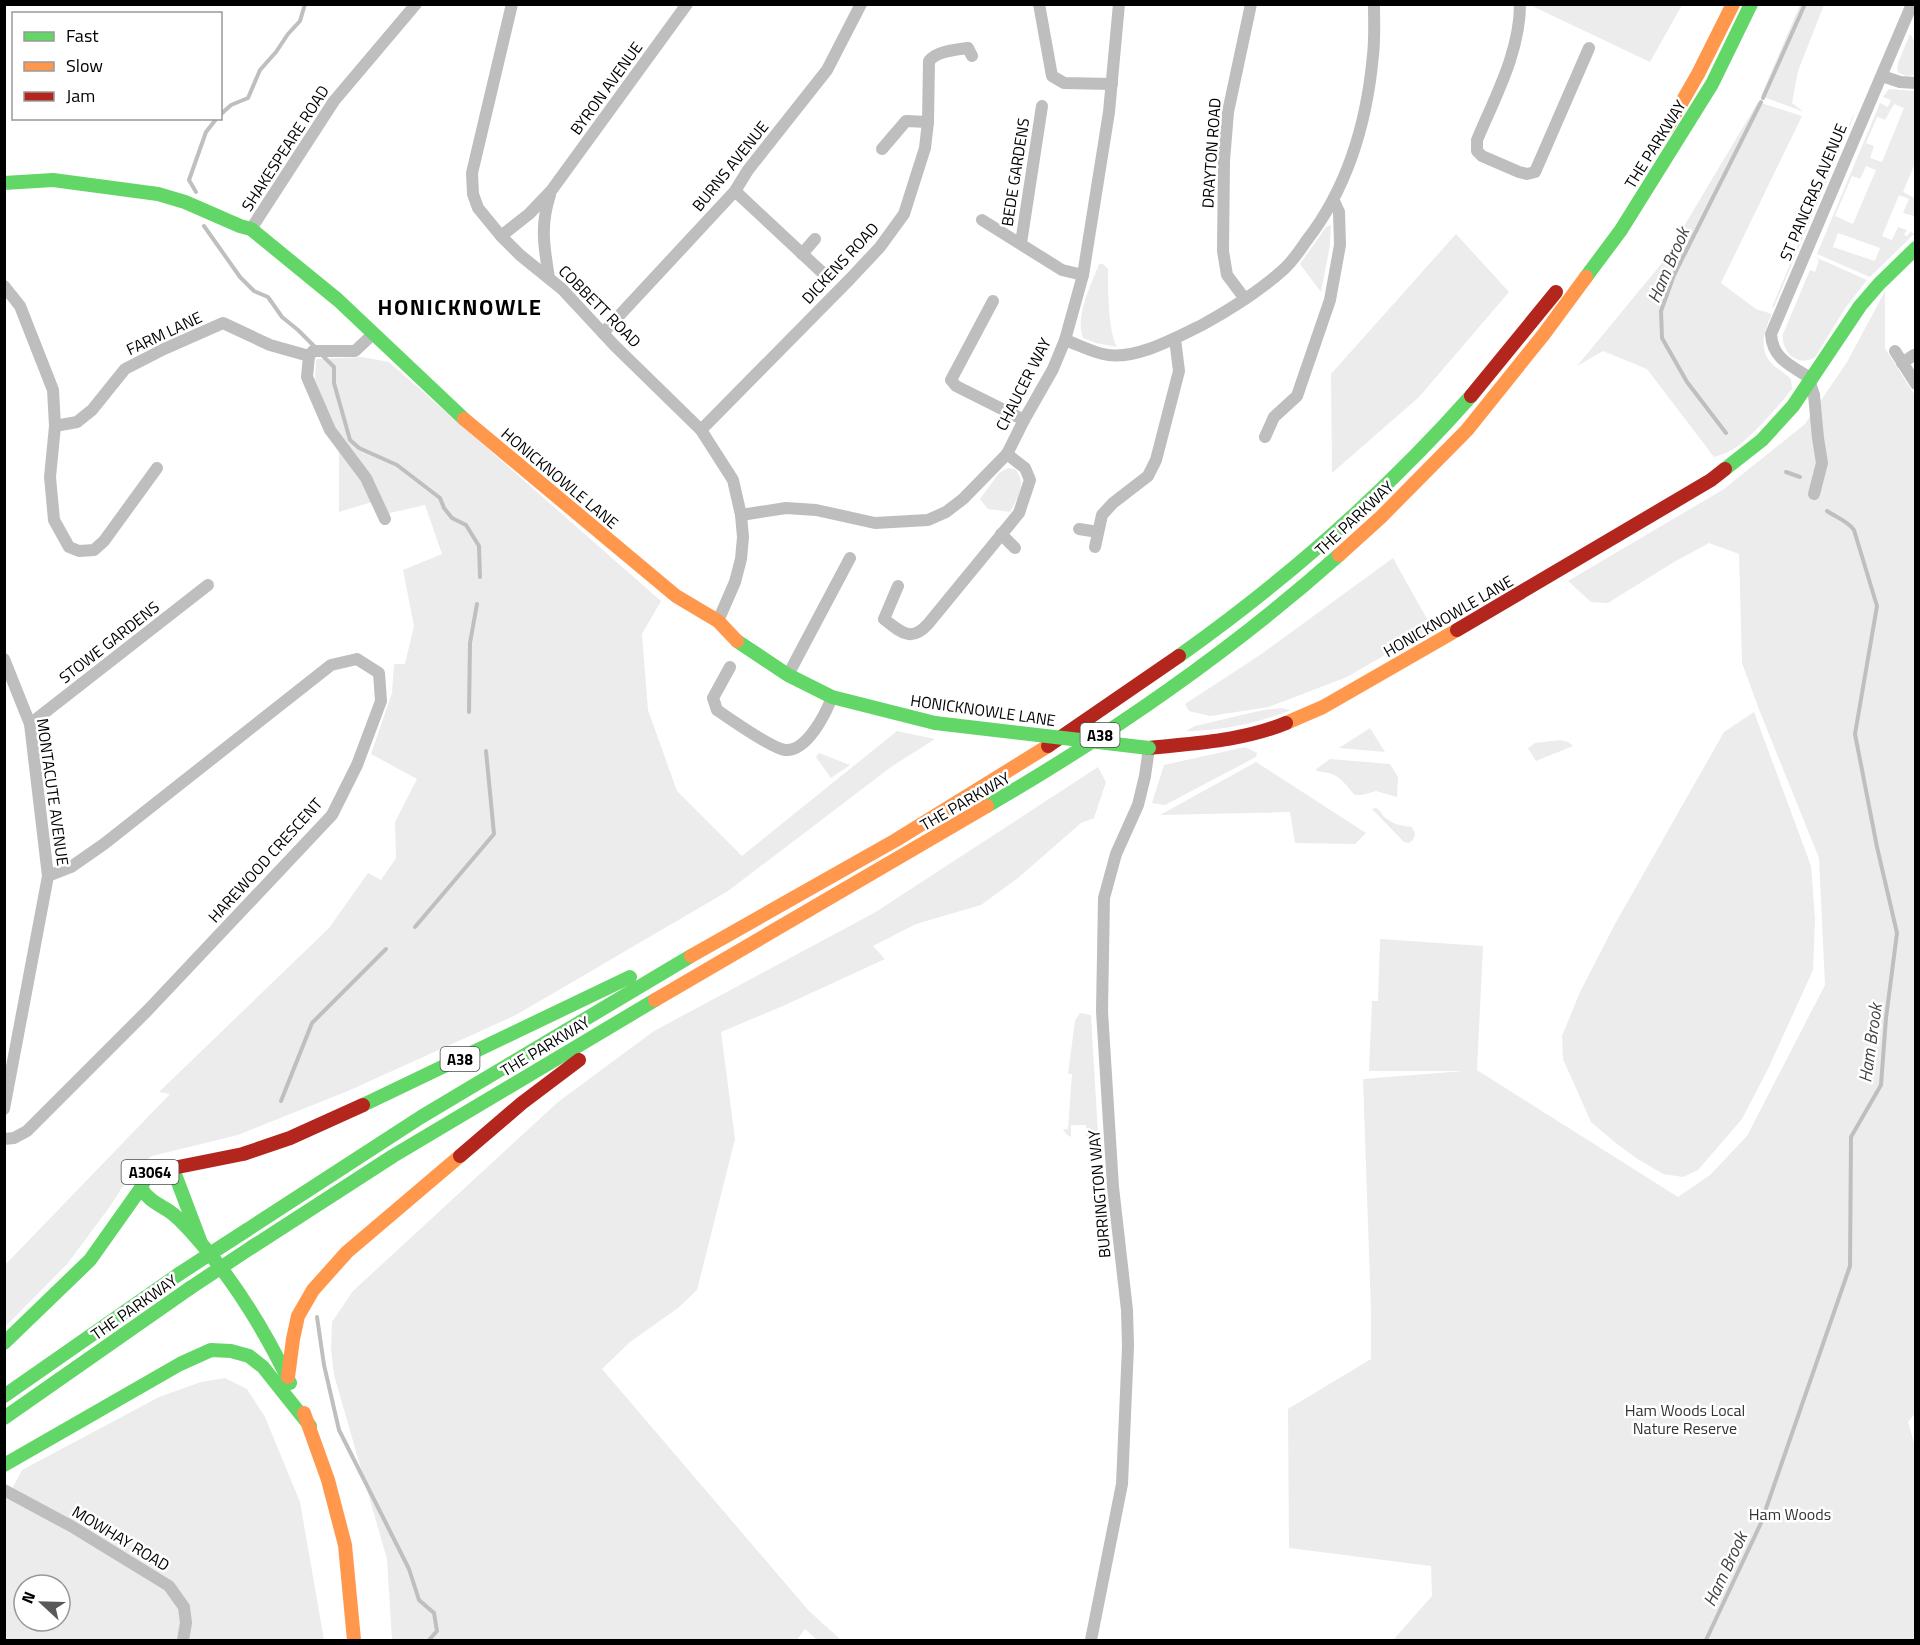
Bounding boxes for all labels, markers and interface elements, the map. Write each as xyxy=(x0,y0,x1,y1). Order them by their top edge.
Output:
legend xyxy=(12,12,222,120)
text: Fast xyxy=(66,22,99,49)
street label: BYRON AVENUE xyxy=(564,36,648,140)
text: Slow xyxy=(66,52,103,79)
street label: SHAKESPEARE ROAD xyxy=(235,80,335,216)
text: Jam xyxy=(66,82,95,109)
street label: THE PARKWAY xyxy=(1618,95,1692,193)
street label: DRAYTON ROAD xyxy=(1195,97,1227,209)
street label: BURNS AVENUE xyxy=(686,115,774,216)
street label: BEDE GARDENS xyxy=(995,116,1035,228)
street label: ST PANCRAS AVENUE xyxy=(1773,119,1853,264)
street label: DICKENS ROAD xyxy=(796,217,884,309)
water label: Ham Brook xyxy=(1640,221,1697,307)
street label: COBBETT ROAD xyxy=(553,259,647,353)
district label: HONICKNOWLE xyxy=(378,290,542,324)
street label: FARM LANE xyxy=(122,305,206,361)
street label: CHAUCER WAY xyxy=(989,333,1057,435)
street label: HONICKNOWLE LANE xyxy=(496,422,624,534)
street label: THE PARKWAY xyxy=(1309,475,1399,561)
street label: HONICKNOWLE LANE xyxy=(1379,569,1517,663)
street label: STOWE GARDENS xyxy=(54,595,164,689)
street label: HONICKNOWLE LANE xyxy=(909,688,1057,732)
street label: MONTACUTE AVENUE xyxy=(31,717,75,868)
road number: A38 xyxy=(1080,723,1120,747)
street label: THE PARKWAY xyxy=(916,765,1015,836)
street label: HAREWOOD CRESCENT xyxy=(202,792,328,928)
water label: Ham Brook xyxy=(1851,1000,1889,1084)
street label: THE PARKWAY xyxy=(496,1010,594,1082)
road number: A38 xyxy=(440,1047,480,1071)
street label: BURRINGTON WAY xyxy=(1081,1128,1117,1259)
road number: A3064 xyxy=(122,1160,178,1184)
street label: THE PARKWAY xyxy=(86,1268,182,1346)
park label: Ham Woods Local Nature Reserve xyxy=(1625,1398,1745,1440)
street label: MOWHAY ROAD xyxy=(68,1499,174,1577)
park label: Ham Woods xyxy=(1749,1502,1831,1526)
water label: Ham Brook xyxy=(1696,1525,1755,1611)
north arrow xyxy=(12,1573,72,1633)
text: N xyxy=(15,1588,41,1607)

